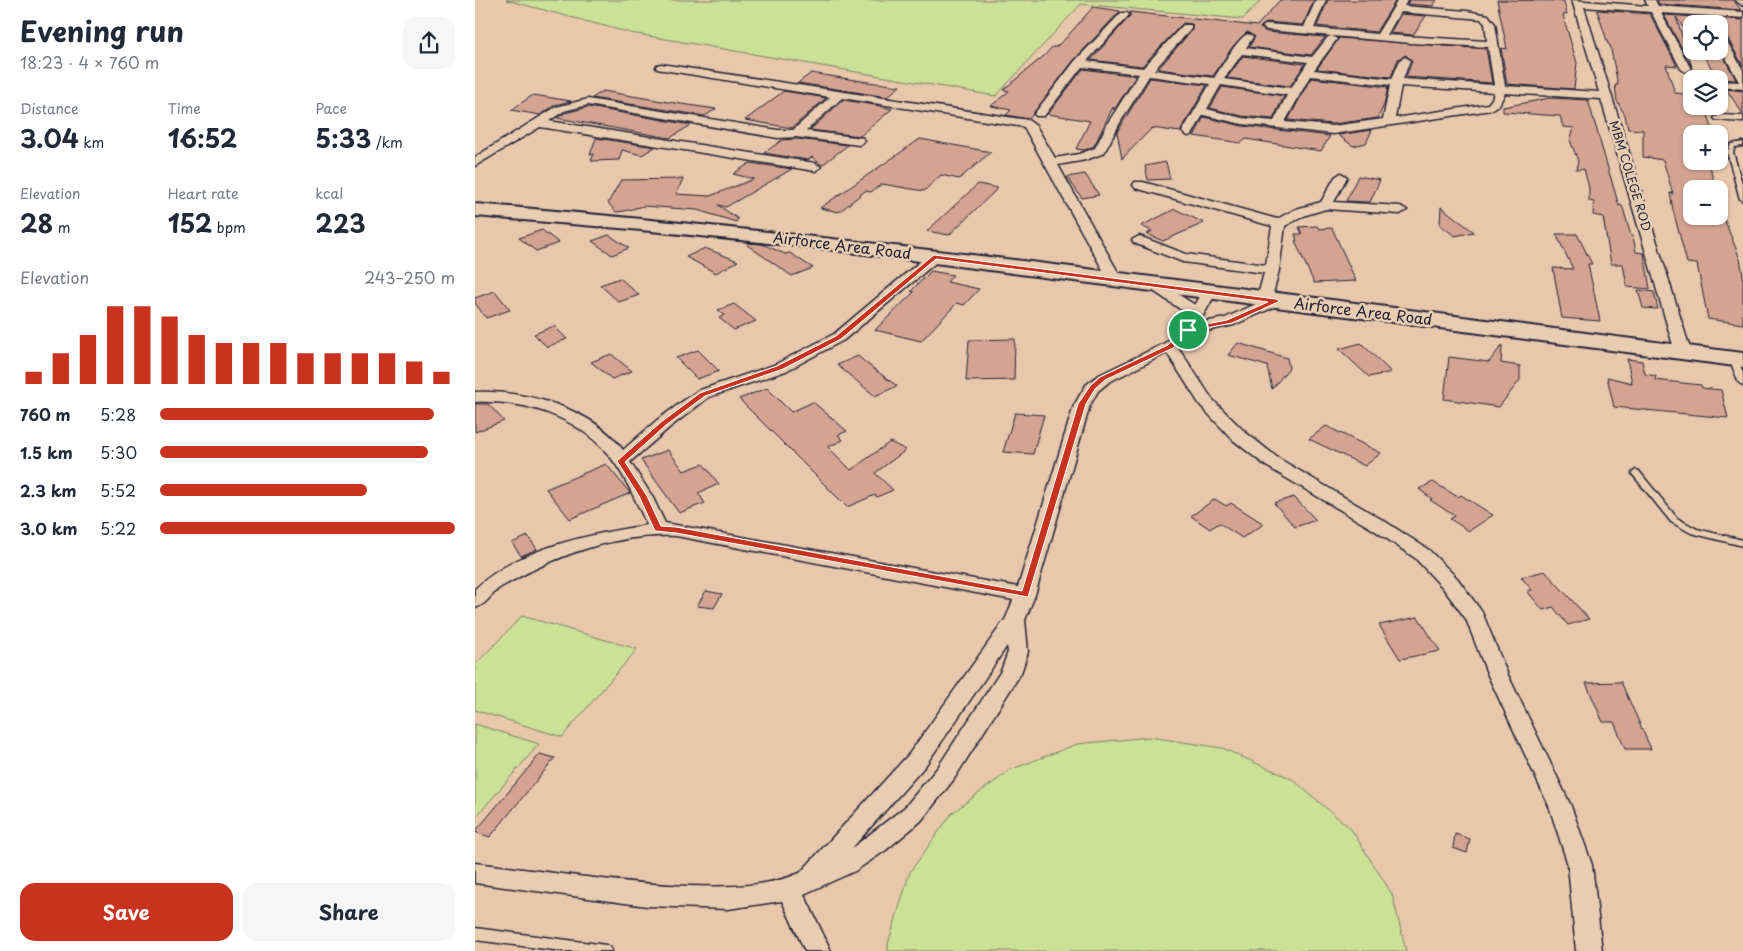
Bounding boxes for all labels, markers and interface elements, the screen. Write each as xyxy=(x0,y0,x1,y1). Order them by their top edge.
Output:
text: Evening run xyxy=(20,9,184,52)
map controls xyxy=(1683,15,1728,225)
button: locate xyxy=(1683,15,1728,60)
button: share xyxy=(403,17,455,69)
text: 18:23 · 4 × 760 m xyxy=(20,50,159,74)
button: layers xyxy=(1683,70,1728,115)
text: Distance xyxy=(20,98,79,119)
text: Time xyxy=(168,98,201,119)
text: Pace xyxy=(315,98,347,119)
street label: MBM COLEGE ROD xyxy=(1606,118,1656,233)
text: 3.04 xyxy=(20,119,79,157)
text: 16:52 xyxy=(168,119,237,157)
text: 5:33 xyxy=(315,119,371,157)
button: + xyxy=(1683,125,1728,170)
text: km xyxy=(79,132,104,153)
text: /km xyxy=(371,132,403,153)
button: − xyxy=(1683,180,1728,225)
text: Elevation xyxy=(20,183,80,204)
text: Heart rate xyxy=(168,183,238,204)
text: kcal xyxy=(315,183,343,204)
text: 28 xyxy=(20,204,53,242)
text: 152 xyxy=(168,204,212,242)
text: 223 xyxy=(315,204,366,242)
text: m xyxy=(53,217,71,238)
text: bpm xyxy=(212,217,246,238)
street label: Airforce Area Road xyxy=(772,225,913,264)
text: Elevation xyxy=(20,265,89,289)
text: 243–250 m xyxy=(364,265,455,289)
street label: Airforce Area Road xyxy=(1293,291,1434,330)
pin xyxy=(1167,309,1209,351)
icon: arrive xyxy=(1174,316,1202,344)
text: 760 m xyxy=(20,402,71,426)
text: 5:28 xyxy=(100,402,136,426)
text: 1.5 km xyxy=(20,440,73,464)
text: 5:30 xyxy=(100,440,137,464)
text: 2.3 km xyxy=(20,478,76,502)
text: 5:52 xyxy=(100,478,136,502)
text: 3.0 km xyxy=(20,516,77,540)
text: 5:22 xyxy=(100,516,136,540)
button: Save xyxy=(20,883,233,941)
button: Share xyxy=(243,883,455,941)

